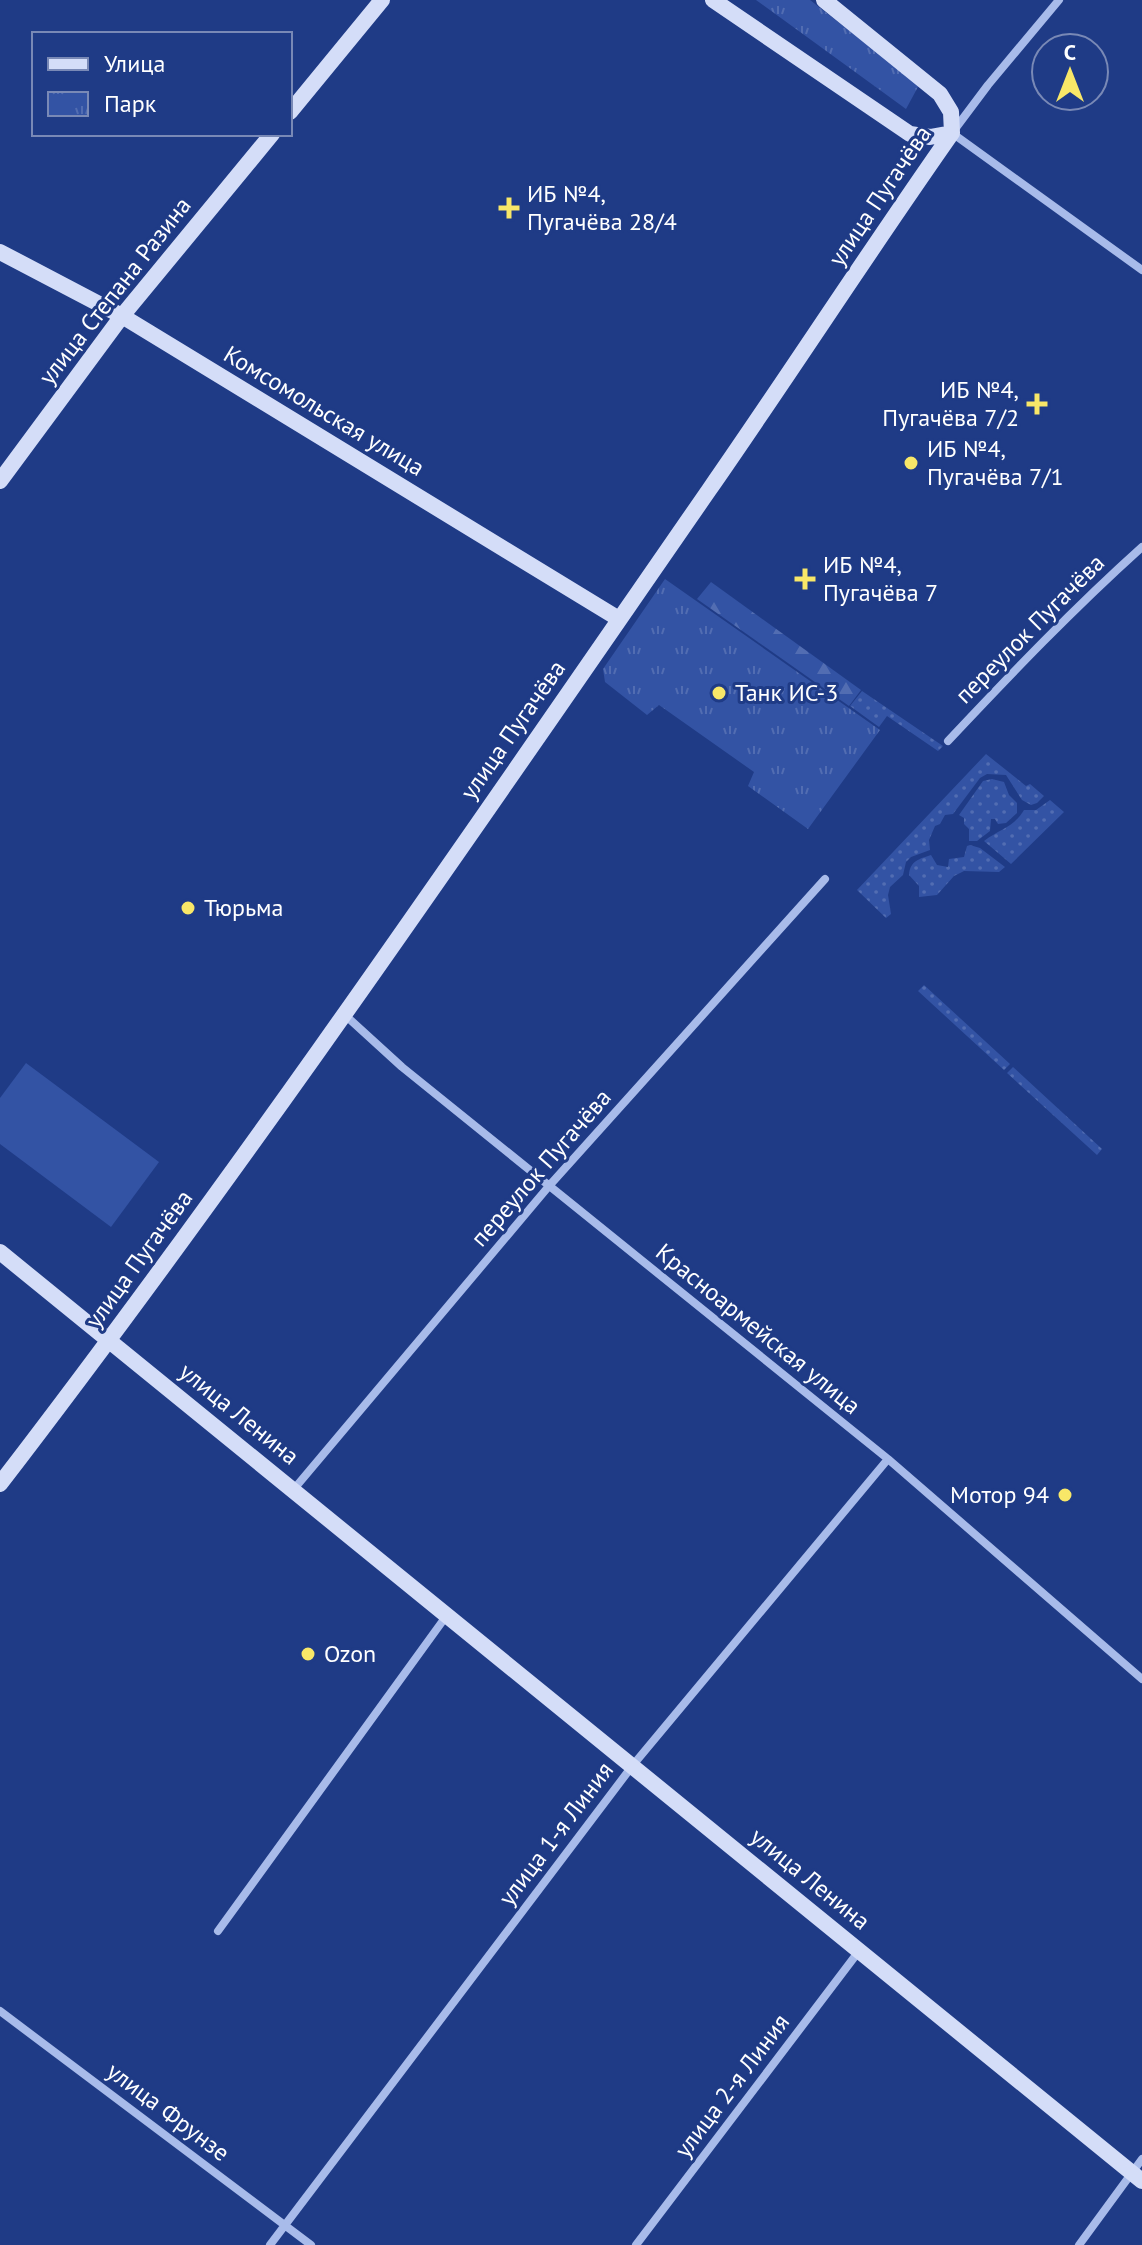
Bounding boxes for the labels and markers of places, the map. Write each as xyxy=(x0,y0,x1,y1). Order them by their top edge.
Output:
place label: ИБ №4, Пугачёва 28/4 xyxy=(527,178,677,237)
marker: ИБ №4, Пугачёва 28/4 xyxy=(498,197,520,219)
place label: ИБ №4, Пугачёва 7/2 xyxy=(882,374,1019,433)
marker: ИБ №4, Пугачёва 7/2 xyxy=(1026,393,1048,415)
place label: ИБ №4, Пугачёва 7/1 xyxy=(927,433,1064,492)
marker: ИБ №4, Пугачёва 7/1 xyxy=(902,454,920,472)
place label: ИБ №4, Пугачёва 7 xyxy=(823,549,938,608)
marker: ИБ №4, Пугачёва 7 xyxy=(794,568,816,590)
place label: Танк ИС-3 xyxy=(735,677,838,708)
marker: Танк ИС-3 xyxy=(710,684,728,702)
place label: Тюрьма xyxy=(204,892,283,923)
marker: Тюрьма xyxy=(179,899,197,917)
place label: Мотор 94 xyxy=(950,1479,1049,1510)
marker: Мотор 94 xyxy=(1056,1486,1074,1504)
place label: Ozon xyxy=(324,1638,376,1669)
marker: Ozon xyxy=(299,1645,317,1663)

